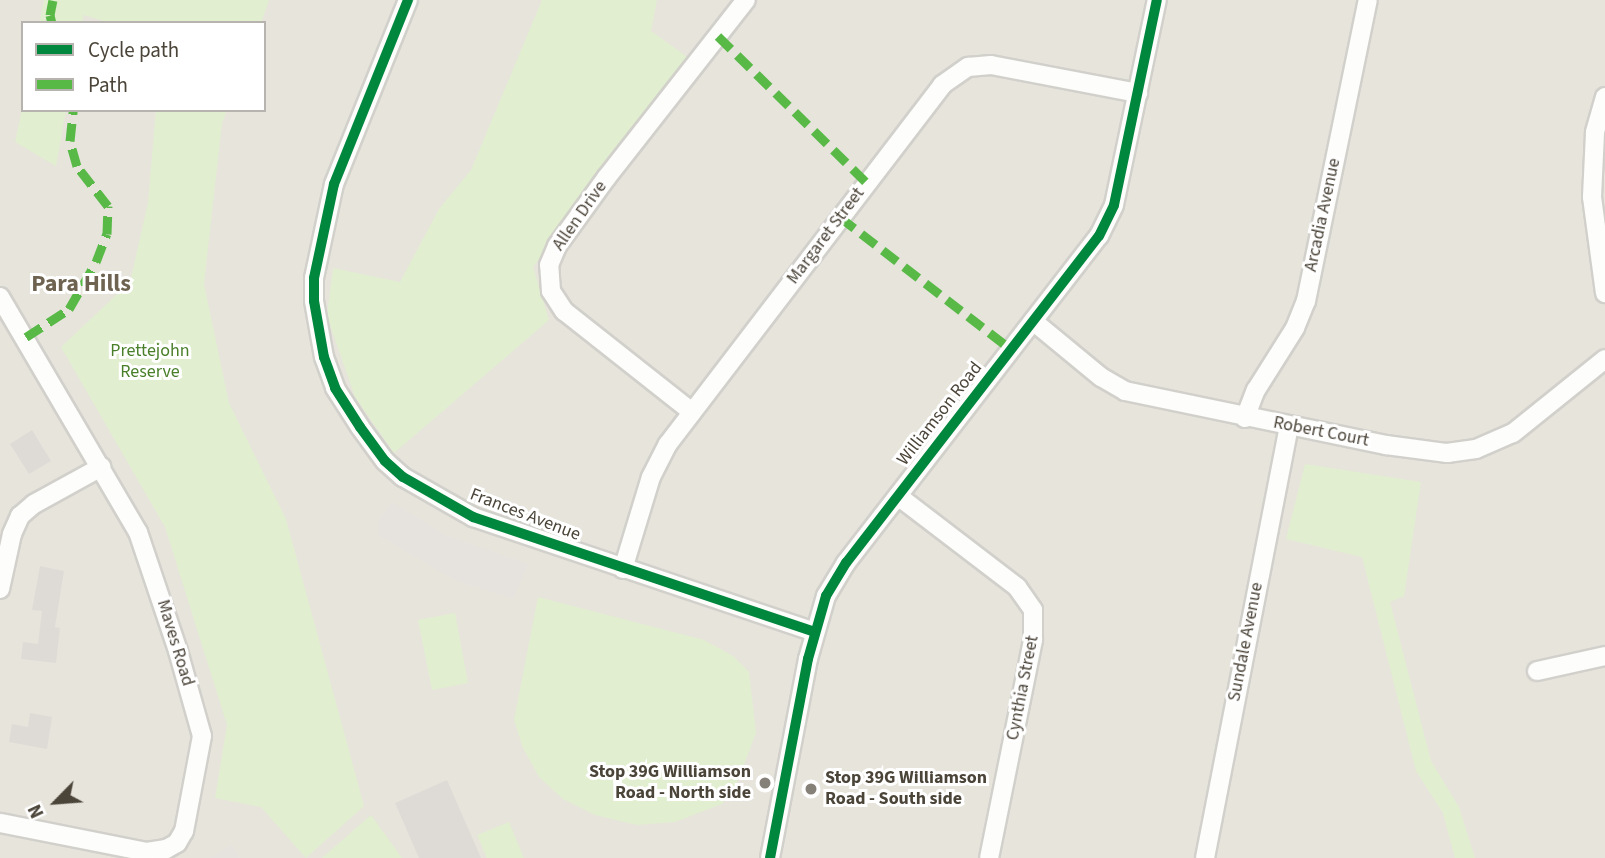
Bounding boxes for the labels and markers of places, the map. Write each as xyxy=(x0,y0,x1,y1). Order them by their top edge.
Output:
place label: Stop 39G Williamson Road - North side xyxy=(589,762,751,804)
place label: Stop 39G Williamson Road - South side xyxy=(825,768,987,810)
marker: Stop 39G Williamson Road - North side xyxy=(757,775,773,791)
marker: Stop 39G Williamson Road - South side xyxy=(803,781,819,797)

